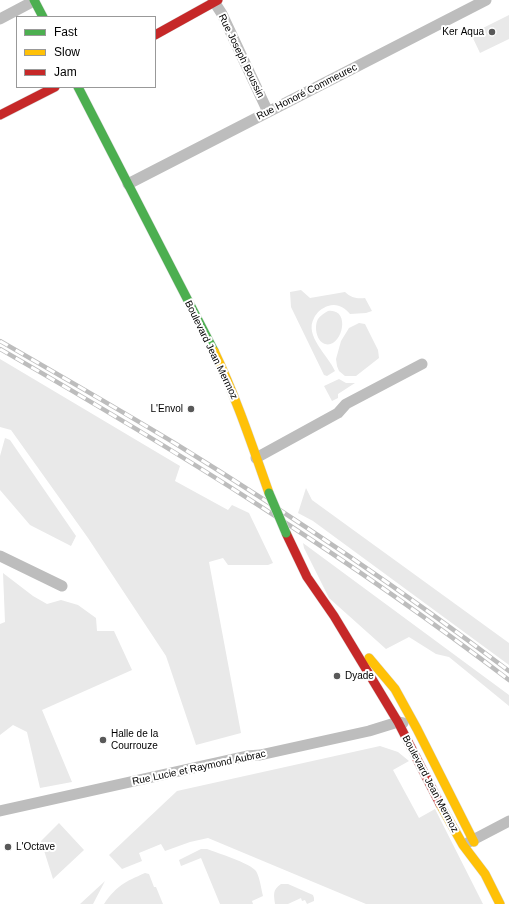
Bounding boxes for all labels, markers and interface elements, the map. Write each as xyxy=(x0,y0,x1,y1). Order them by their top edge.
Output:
street label: Rue Joseph Boussin xyxy=(216,12,266,100)
legend xyxy=(16,16,156,88)
text: Fast xyxy=(54,25,77,39)
place label: Ker Aqua xyxy=(442,26,484,38)
marker: Ker Aqua xyxy=(487,27,497,37)
text: Slow xyxy=(54,45,80,59)
street label: Rue Honoré Commeurec xyxy=(255,61,359,123)
text: Jam xyxy=(54,65,77,79)
street label: Boulevard Jean Mermoz xyxy=(182,299,240,401)
place label: L'Envol xyxy=(151,403,183,415)
marker: L'Envol xyxy=(186,404,196,414)
place label: Dyade xyxy=(345,670,374,682)
marker: Dyade xyxy=(332,671,342,681)
place label: Halle de la Courrouze xyxy=(111,728,158,752)
street label: Boulevard Jean Mermoz xyxy=(399,733,461,835)
marker: Halle de la Courrouze xyxy=(98,735,108,745)
street label: Rue Lucie et Raymond Aubrac xyxy=(131,748,267,788)
place label: L'Octave xyxy=(16,841,55,853)
marker: L'Octave xyxy=(3,842,13,852)

